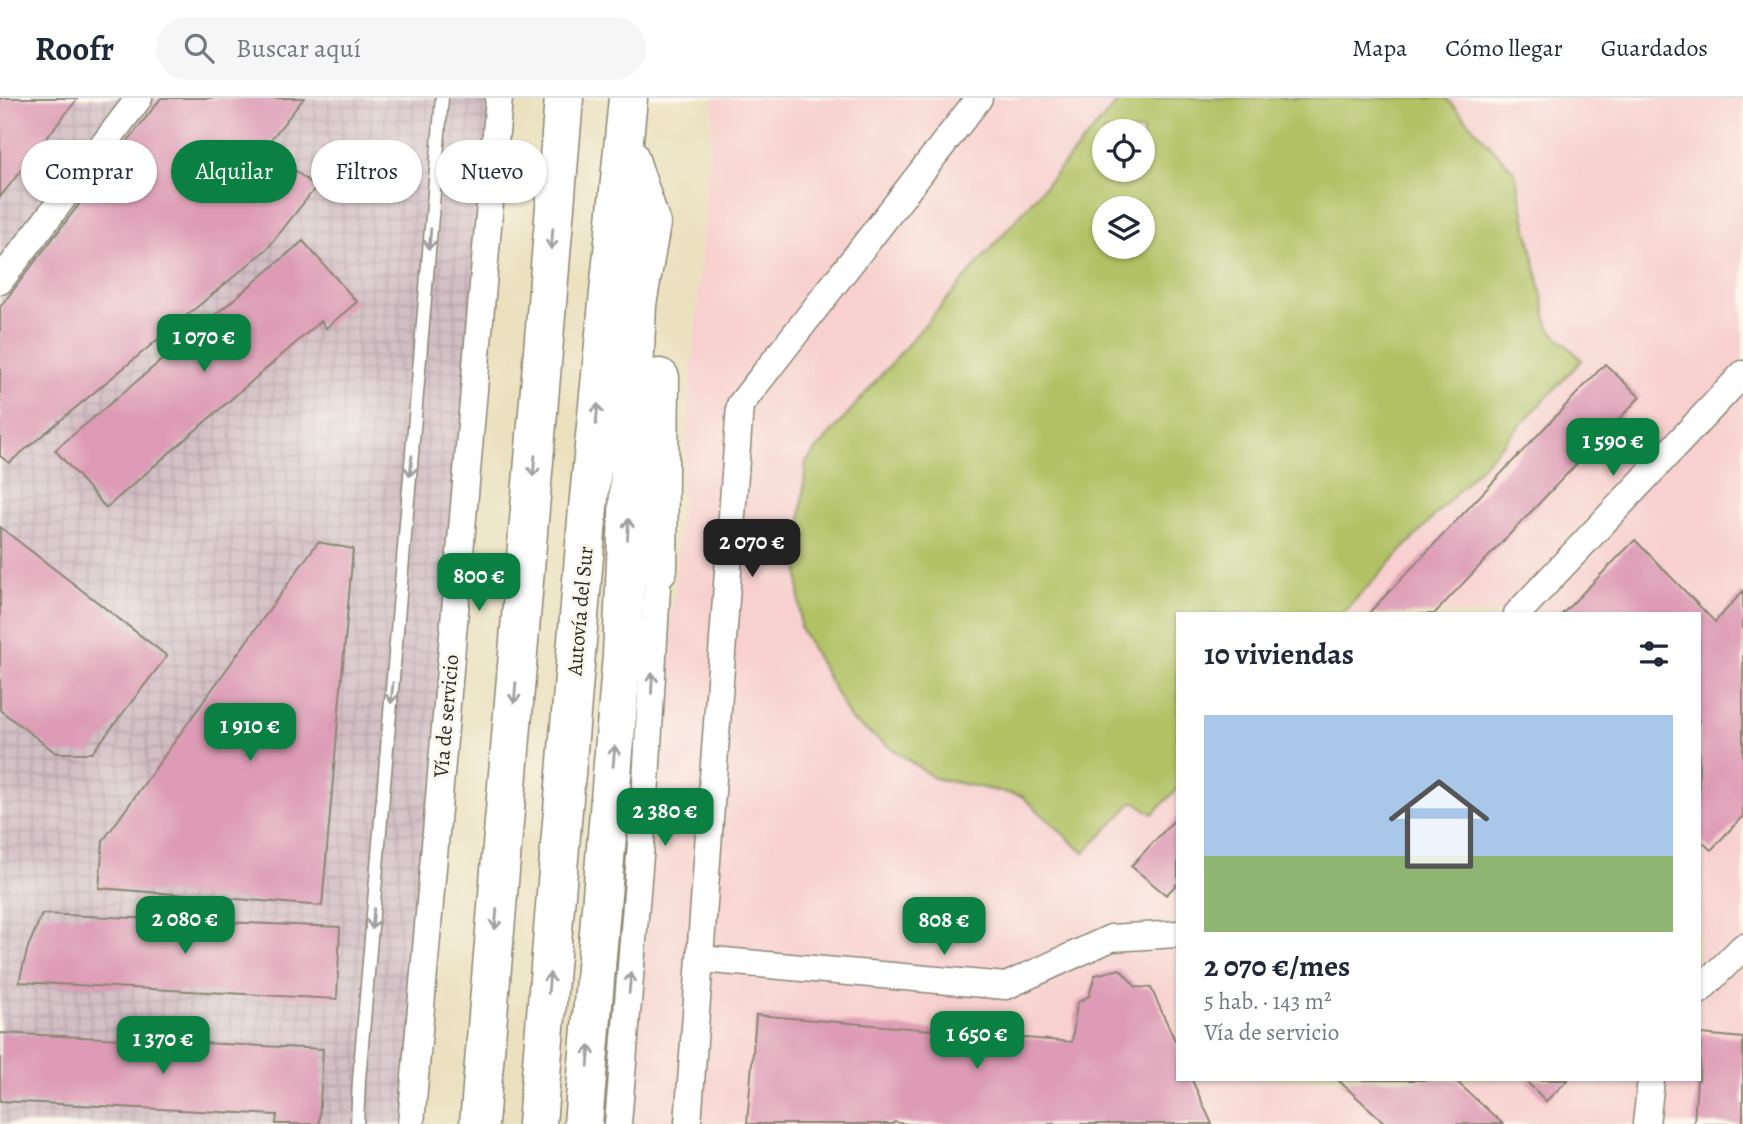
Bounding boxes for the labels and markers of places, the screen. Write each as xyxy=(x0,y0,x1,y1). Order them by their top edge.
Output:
pin: 1 070 € xyxy=(139,314,269,374)
pin: 1 590 € xyxy=(1548,418,1678,478)
pin: 2 070 € xyxy=(687,519,817,579)
pin: 800 € xyxy=(430,554,528,613)
pin: 1 910 € xyxy=(185,704,315,763)
pin: 2 380 € xyxy=(600,788,730,848)
pin: 2 080 € xyxy=(120,896,250,956)
pin: 808 € xyxy=(895,898,993,957)
pin: 1 650 € xyxy=(912,1012,1042,1071)
pin: 1 370 € xyxy=(98,1016,228,1076)

